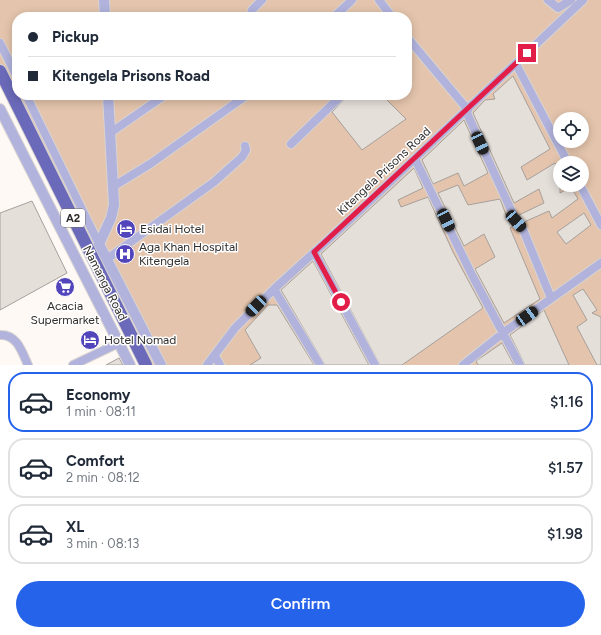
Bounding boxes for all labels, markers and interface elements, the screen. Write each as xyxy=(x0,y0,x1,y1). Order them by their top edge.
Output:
text: Pickup xyxy=(52,28,99,46)
route end xyxy=(518,44,536,62)
text: Kitengela Prisons Road xyxy=(52,67,210,85)
map controls xyxy=(553,112,589,192)
button: locate xyxy=(553,112,589,148)
street label: Kitengela Prisons Road xyxy=(334,124,434,218)
car xyxy=(469,130,491,156)
button: layers xyxy=(553,156,589,192)
car xyxy=(435,207,457,233)
car xyxy=(504,208,528,234)
road number: A2 xyxy=(61,209,85,227)
hotel icon: Esidai Hotel xyxy=(115,218,137,240)
place label: Esidai Hotel xyxy=(140,222,204,236)
place label: Aga Khan Hospital Kitengela xyxy=(139,240,238,268)
street label: Namanga Road xyxy=(80,243,130,323)
hospital icon: Aga Khan Hospital Kitengela xyxy=(114,243,136,265)
supermarket icon: Acacia Supermarket xyxy=(54,276,76,298)
car xyxy=(243,293,269,319)
route start xyxy=(332,293,350,311)
place label: Acacia Supermarket xyxy=(31,299,100,327)
car xyxy=(514,304,540,328)
hotel icon: Hotel Nomad xyxy=(79,329,101,351)
place label: Hotel Nomad xyxy=(104,333,176,347)
icon: car xyxy=(18,384,54,420)
text: Economy xyxy=(66,386,131,404)
text: $1.16 xyxy=(550,393,583,411)
text: 1 min · 08:11 xyxy=(66,404,136,419)
icon: car xyxy=(18,450,54,486)
text: Comfort xyxy=(66,452,125,470)
text: $1.57 xyxy=(548,459,583,477)
text: 2 min · 08:12 xyxy=(66,470,140,485)
icon: car xyxy=(18,516,54,552)
text: XL xyxy=(66,518,84,536)
text: $1.98 xyxy=(547,525,583,543)
text: 3 min · 08:13 xyxy=(66,536,139,551)
button: Confirm xyxy=(16,581,585,627)

